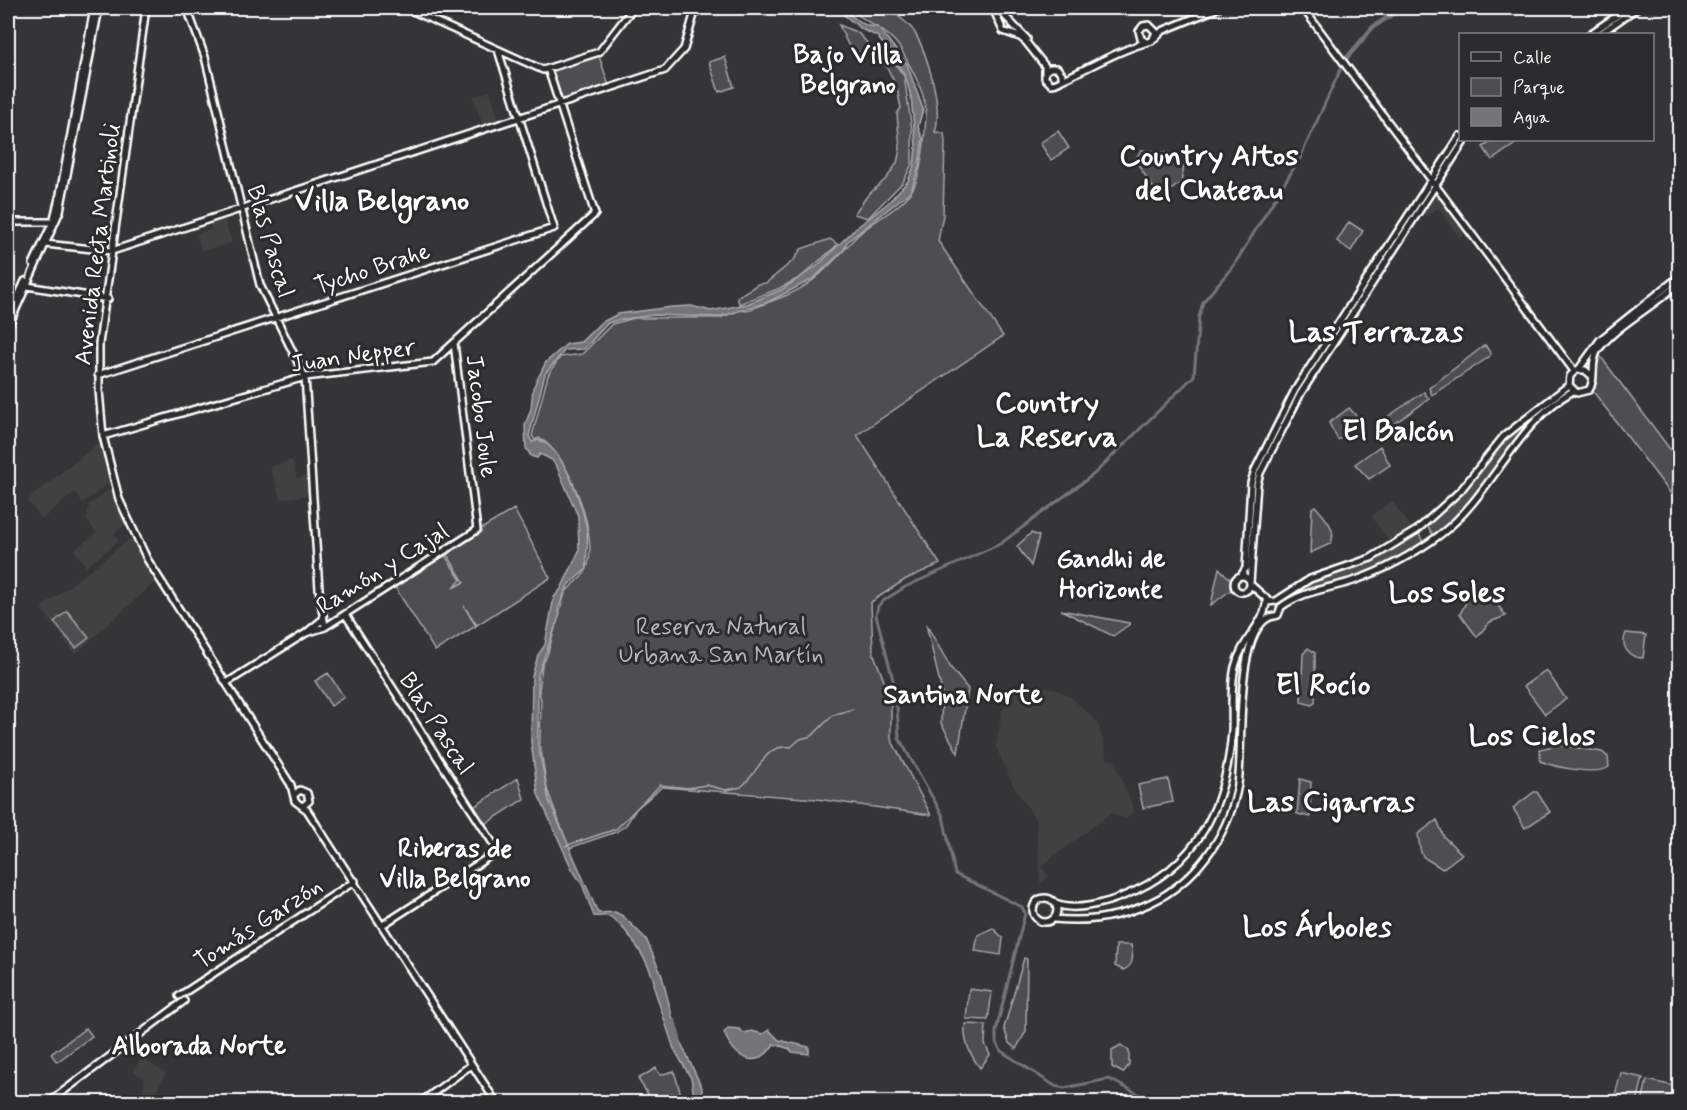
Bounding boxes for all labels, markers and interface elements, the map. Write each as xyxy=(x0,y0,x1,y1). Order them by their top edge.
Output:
legend xyxy=(1459,33,1654,141)
district label: Bajo Villa Belgrano xyxy=(793,39,903,106)
text: Calle xyxy=(1513,46,1552,70)
text: Parque xyxy=(1513,76,1565,100)
text: Agua xyxy=(1513,106,1550,130)
street label: Avenida Recta Martinoli xyxy=(68,122,129,367)
district label: Country Altos del Chateau xyxy=(1119,137,1299,210)
street label: Blas Pascal xyxy=(239,181,300,301)
district label: Villa Belgrano xyxy=(295,182,469,224)
street label: Tycho Brahe xyxy=(311,236,434,303)
district label: Las Terrazas xyxy=(1288,313,1464,352)
street label: Juan Nepper xyxy=(289,332,418,381)
street label: Jacobo Joule xyxy=(458,353,503,479)
district label: Country La Reserva xyxy=(976,384,1118,457)
district label: El Balcón xyxy=(1342,412,1454,451)
street label: Ramón y Cajal xyxy=(311,516,455,622)
district label: Gandhi de Horizonte xyxy=(1057,543,1166,607)
district label: Los Soles xyxy=(1389,574,1506,613)
park label: Reserva Natural Urbana San Martín xyxy=(618,612,824,671)
district label: El Rocío xyxy=(1275,666,1371,705)
street label: Blas Pascal xyxy=(391,667,480,781)
district label: Santina Norte xyxy=(883,679,1043,713)
district label: Los Cielos xyxy=(1469,717,1596,756)
district label: Las Cigarras xyxy=(1247,783,1416,823)
district label: Riberas de Villa Belgrano xyxy=(379,833,531,900)
street label: Tomás Garzón xyxy=(189,871,329,977)
district label: Los Árboles xyxy=(1242,908,1392,947)
district label: Alborada Norte xyxy=(112,1030,286,1064)

